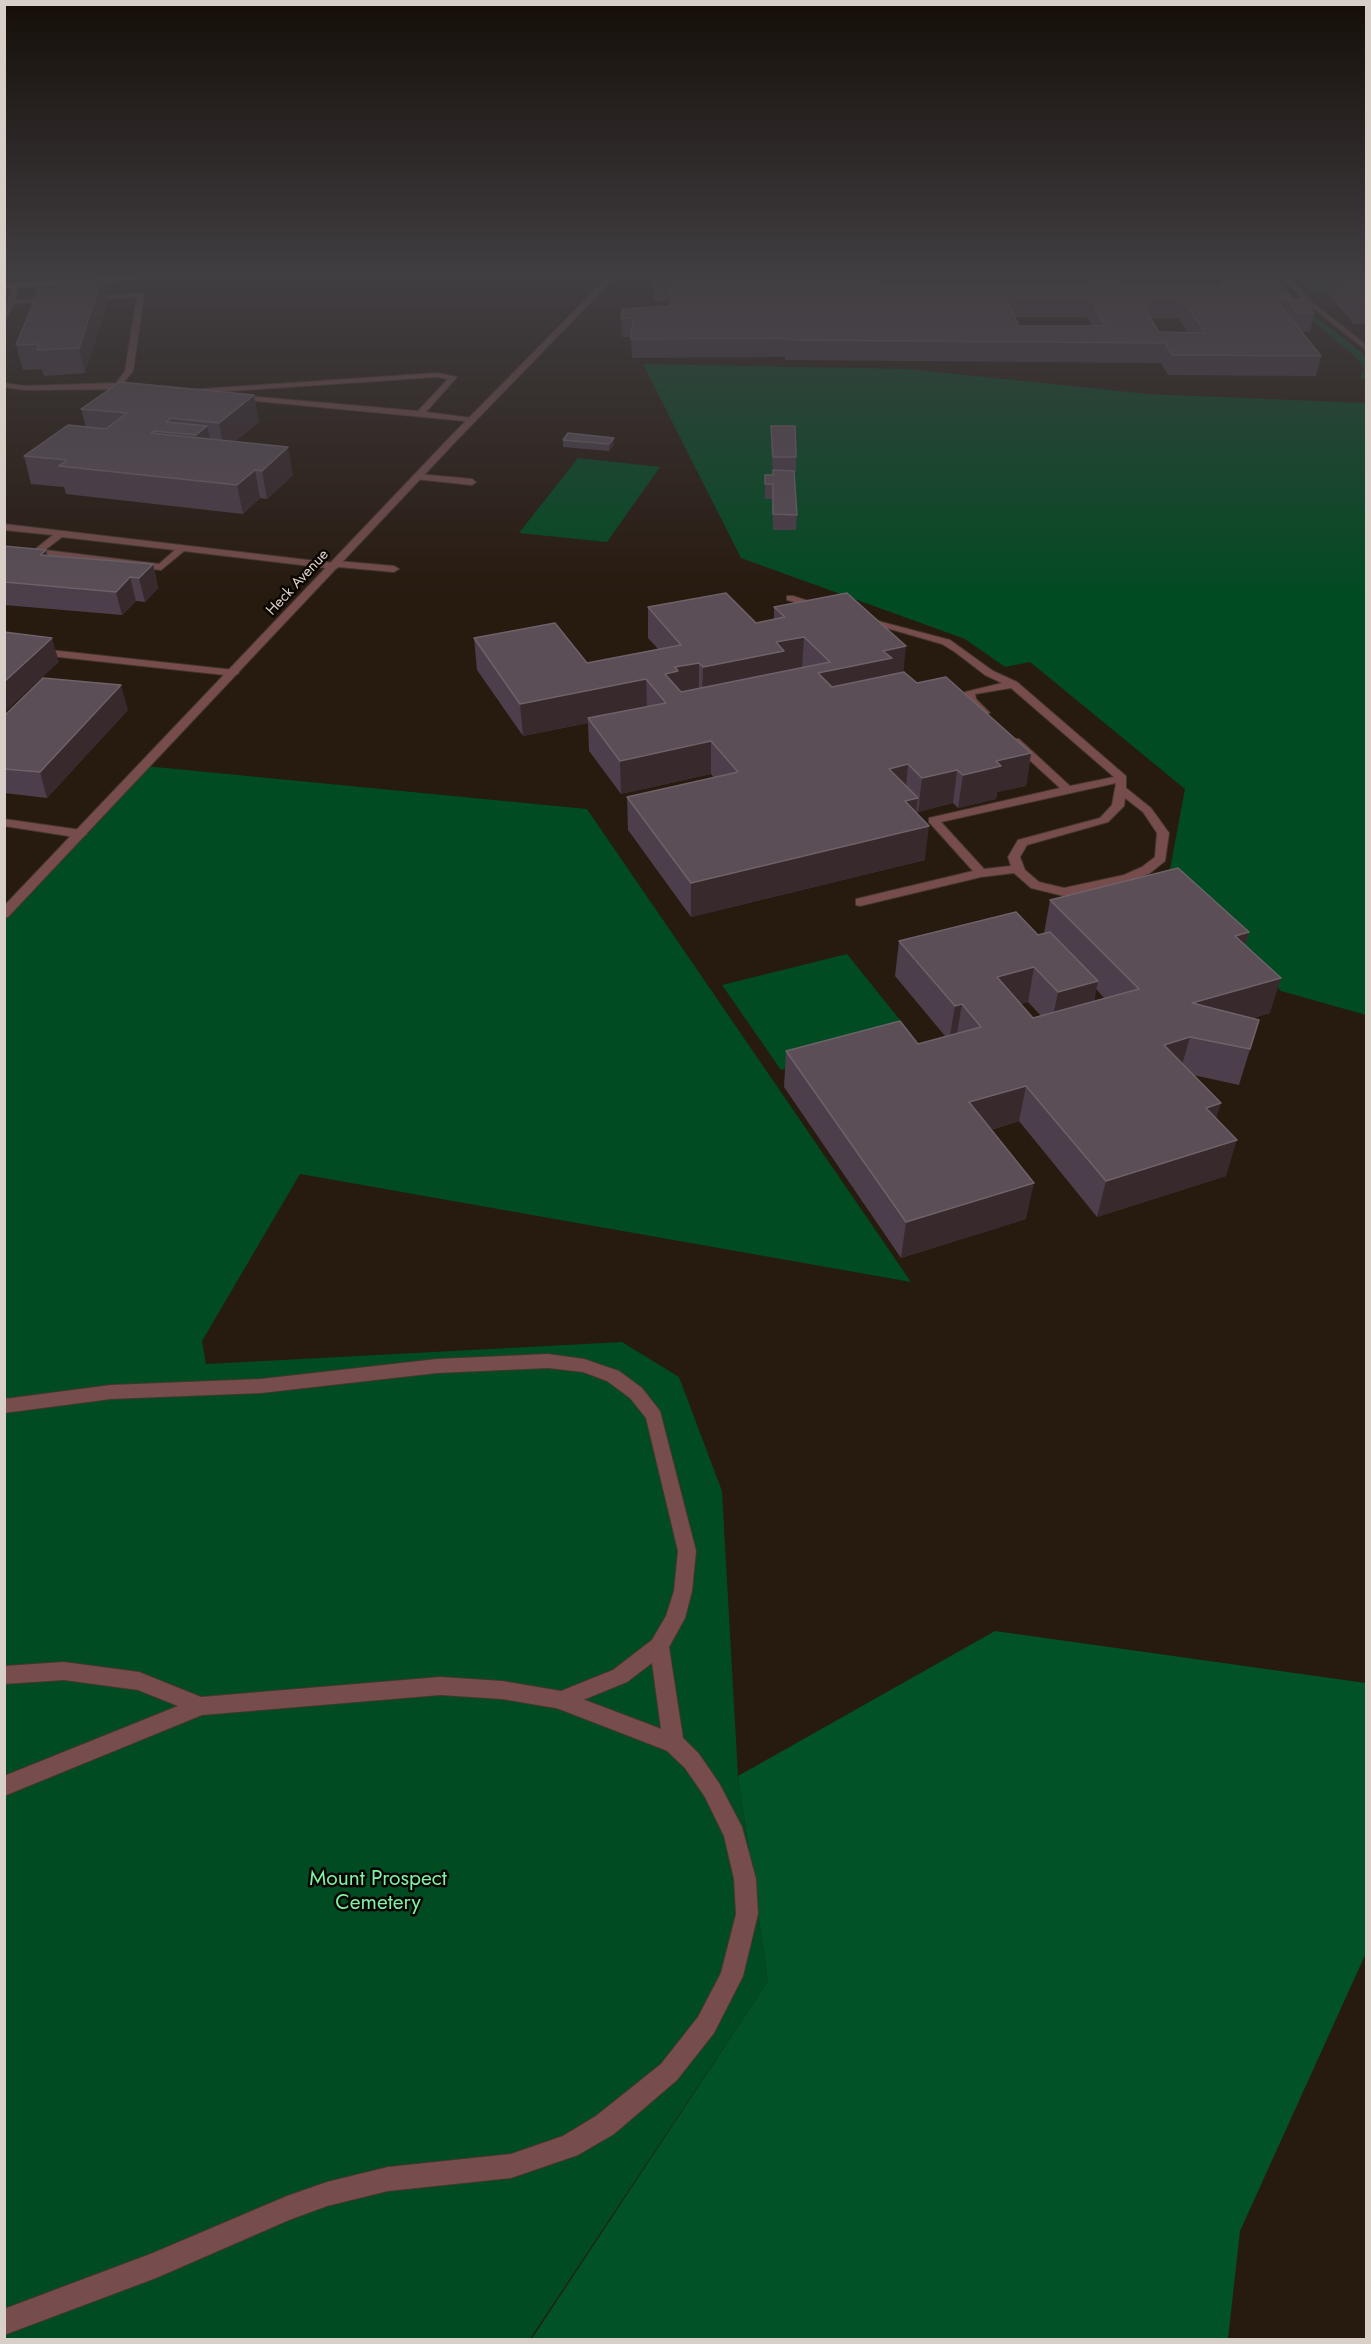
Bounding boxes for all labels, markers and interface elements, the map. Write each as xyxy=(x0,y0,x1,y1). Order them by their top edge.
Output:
street label: Heck Avenue xyxy=(263,546,333,620)
park label: Mount Prospect Cemetery xyxy=(309,1867,447,1917)

